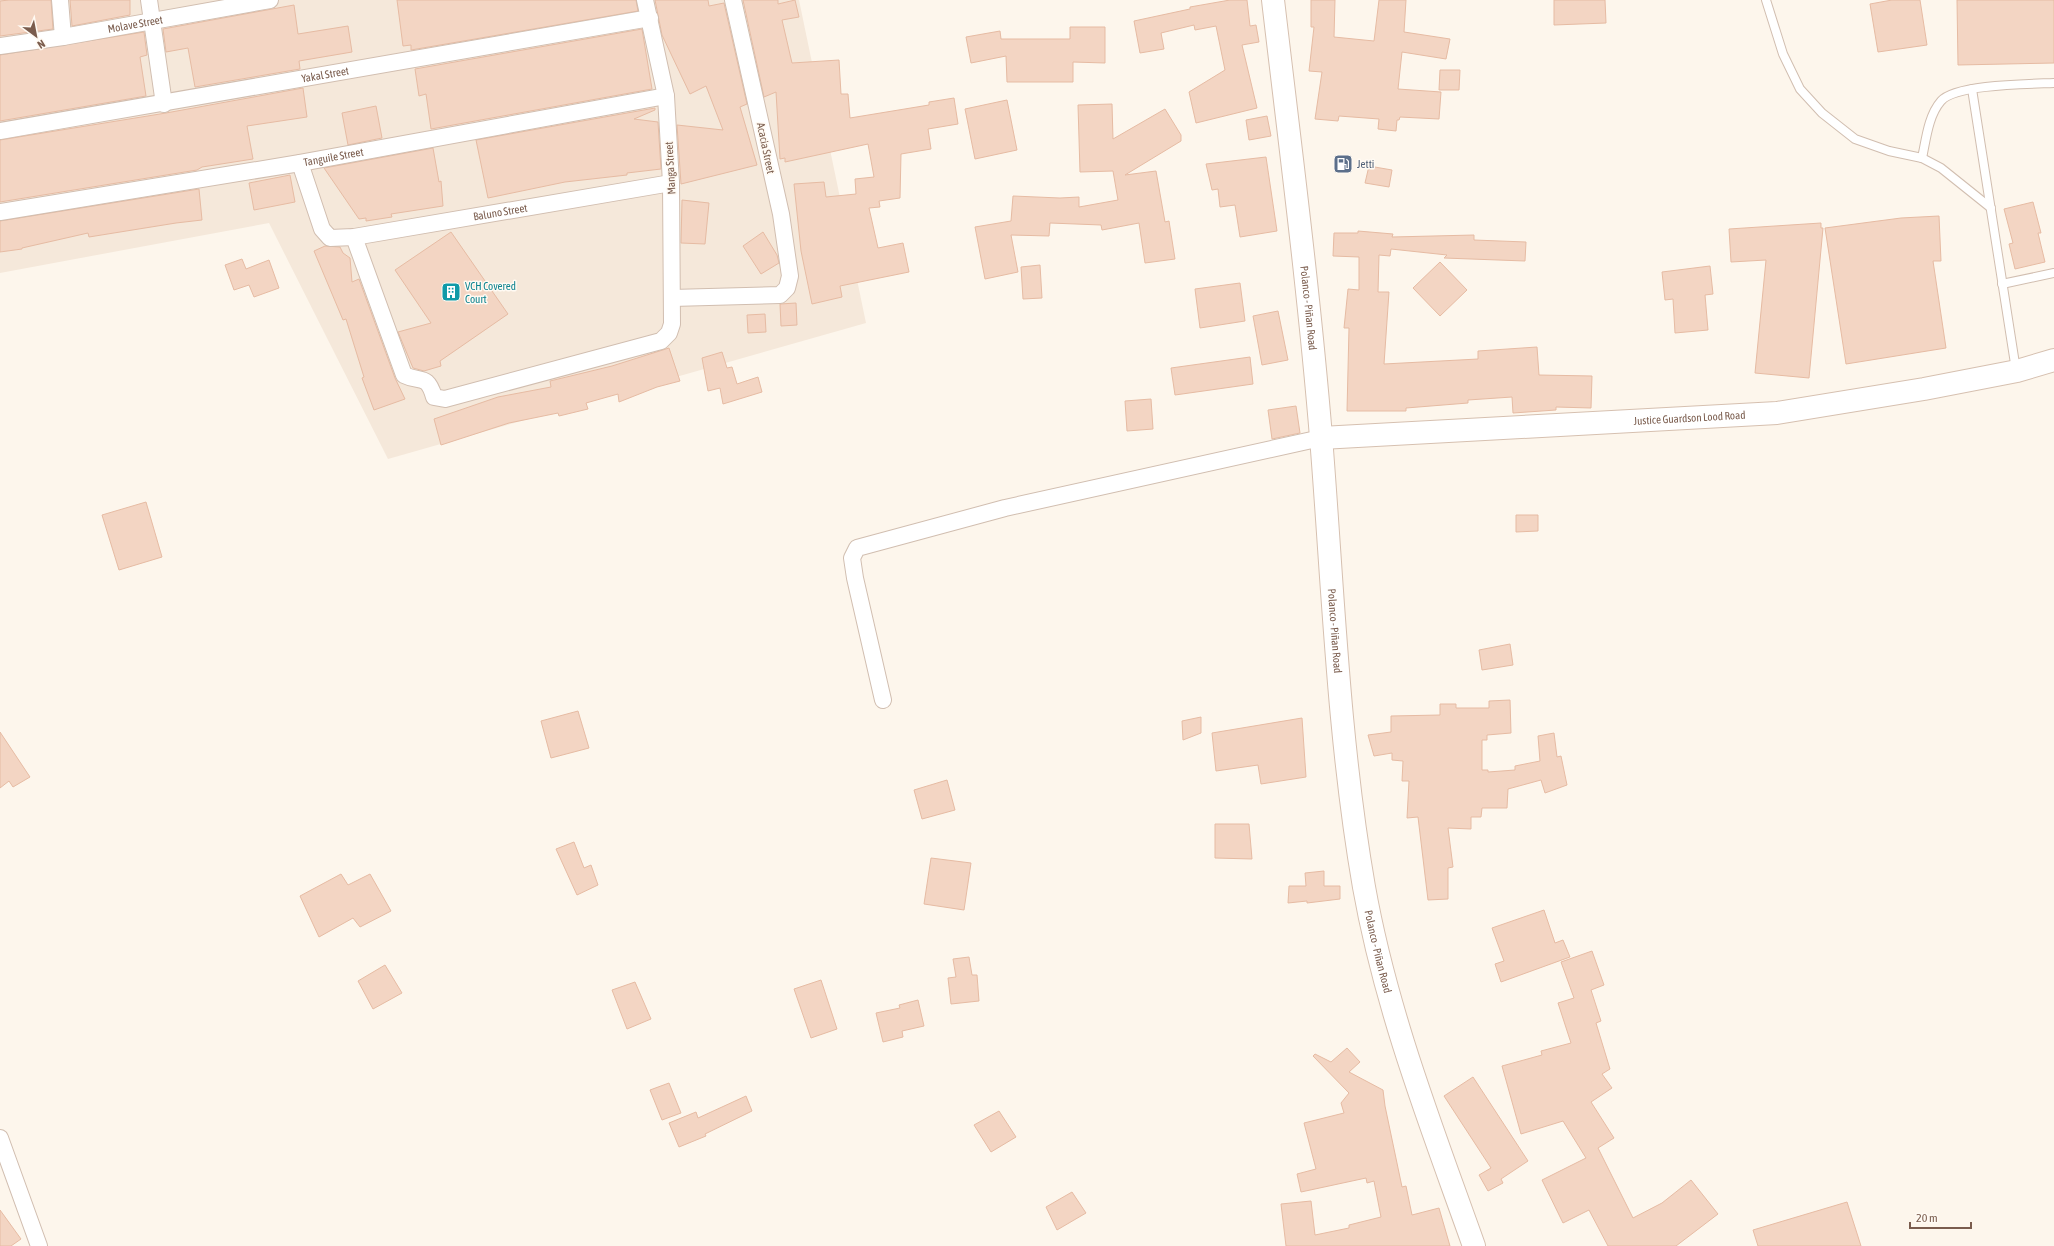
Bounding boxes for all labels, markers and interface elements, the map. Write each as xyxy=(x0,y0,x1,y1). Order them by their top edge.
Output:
street label: Molave Street xyxy=(107,13,164,35)
north arrow xyxy=(16,16,56,56)
text: N xyxy=(35,38,47,51)
street label: Yakal Street xyxy=(300,64,350,84)
street label: Acacia Street xyxy=(755,121,777,175)
street label: Manga Street xyxy=(663,141,677,195)
street label: Tanguile Street xyxy=(303,146,364,168)
fuel station icon: Jetti xyxy=(1332,153,1354,175)
place label: Jetti xyxy=(1357,158,1374,170)
street label: Baluno Street xyxy=(472,202,528,223)
street label: Polanco - Piñan Road xyxy=(1298,265,1319,351)
place label: VCH Covered Court xyxy=(465,280,516,305)
building icon: VCH Covered Court xyxy=(440,281,462,303)
street label: Justice Guardson Lood Road xyxy=(1633,409,1746,427)
street label: Polanco - Piñan Road xyxy=(1326,588,1344,674)
street label: Polanco - Piñan Road xyxy=(1363,909,1394,994)
scale bar xyxy=(1910,1204,1971,1230)
text: 20 m xyxy=(1916,1211,1938,1225)

